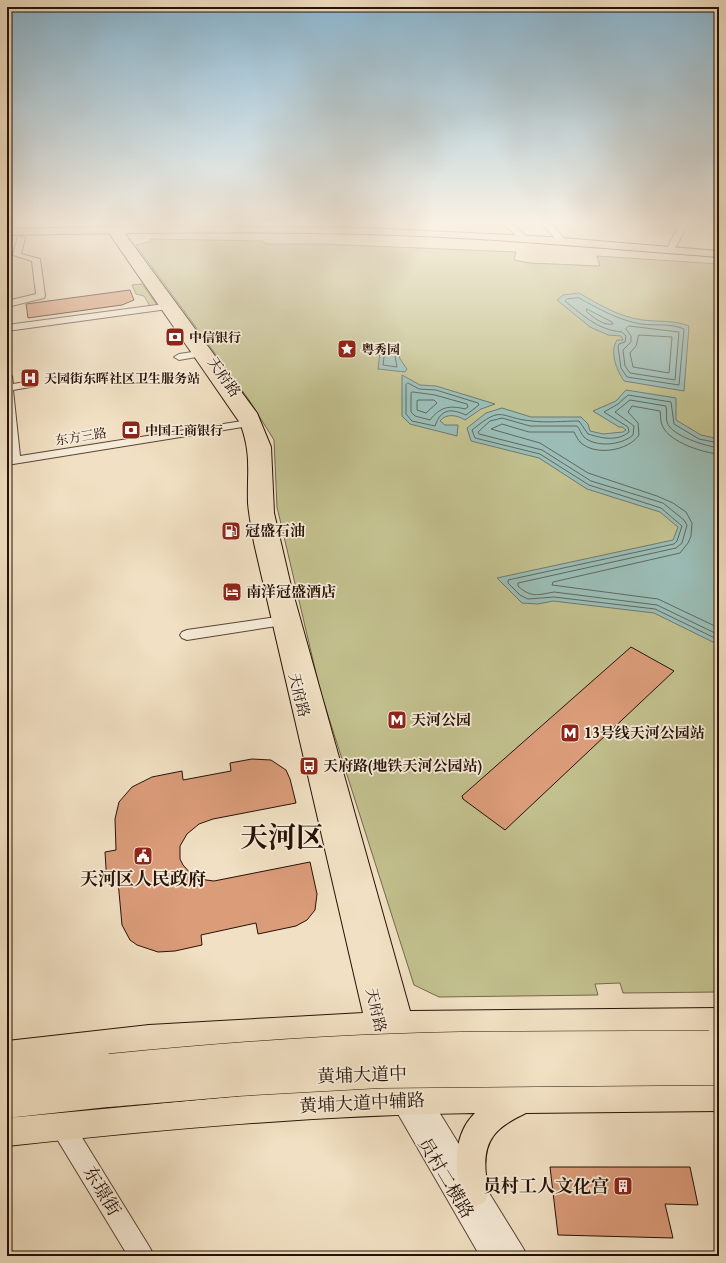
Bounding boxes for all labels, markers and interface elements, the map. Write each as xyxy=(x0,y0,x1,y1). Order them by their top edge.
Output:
bank icon: 中信银行 xyxy=(164,326,186,348)
place label: 中信银行 xyxy=(189,329,241,346)
place icon: 粤秀园 xyxy=(336,338,358,360)
place label: 粤秀园 xyxy=(361,341,400,358)
street label: 天府路 xyxy=(204,353,245,401)
hospital icon: 天园街东晖社区卫生服务站 xyxy=(19,367,41,389)
place label: 天园街东晖社区卫生服务站 xyxy=(44,370,200,387)
bank icon: 中国工商银行 xyxy=(120,419,142,441)
place label: 中国工商银行 xyxy=(145,422,223,439)
street label: 东方三路 xyxy=(54,424,108,449)
fuel station icon: 冠盛石油 xyxy=(220,520,242,542)
place label: 冠盛石油 xyxy=(245,521,305,540)
hotel icon: 南洋冠盛酒店 xyxy=(221,581,243,603)
place label: 南洋冠盛酒店 xyxy=(246,582,336,601)
street label: 天府路 xyxy=(285,671,314,719)
metro station icon: 天河公园 xyxy=(386,709,408,731)
place label: 天河公园 xyxy=(411,710,471,729)
metro station icon: 13号线天河公园站 xyxy=(559,722,581,744)
place label: 13号线天河公园站 xyxy=(584,723,705,742)
bus stop icon: 天府路(地铁天河公园站) xyxy=(298,755,320,777)
place label: 天府路(地铁天河公园站) xyxy=(323,756,483,775)
district label: 天河区 xyxy=(240,819,324,855)
public building icon: 天河区人民政府 xyxy=(132,845,154,867)
place label: 天河区人民政府 xyxy=(80,867,206,890)
street label: 天府路 xyxy=(362,986,391,1034)
street label: 黄埔大道中 xyxy=(317,1061,407,1088)
street label: 黄埔大道中辅路 xyxy=(298,1088,425,1117)
street label: 员村二横路 xyxy=(413,1133,479,1222)
street label: 东璟街 xyxy=(79,1162,126,1220)
place label: 员村工人文化宫 xyxy=(483,1174,609,1197)
building icon: 员村工人文化宫 xyxy=(612,1175,634,1197)

